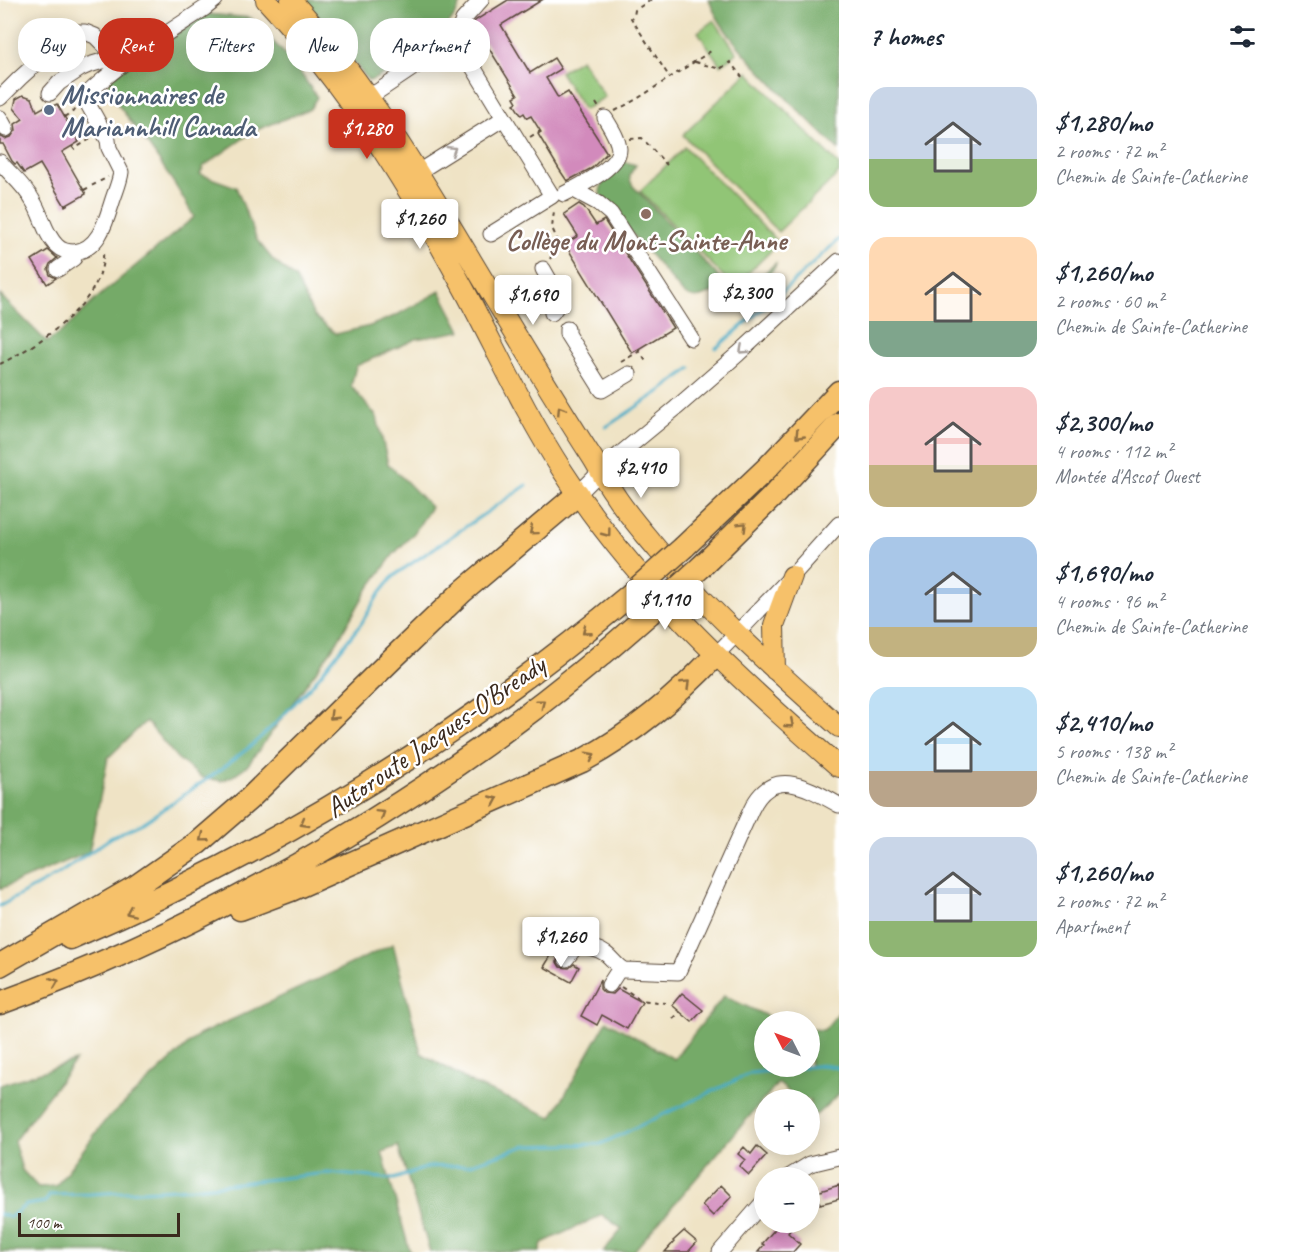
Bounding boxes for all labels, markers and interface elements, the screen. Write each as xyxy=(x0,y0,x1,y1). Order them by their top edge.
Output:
chip: Buy xyxy=(18,18,86,72)
chip: Rent xyxy=(98,18,174,72)
chip: Filters xyxy=(186,18,274,72)
chip: New xyxy=(286,18,358,72)
chip: Apartment xyxy=(370,18,490,72)
text: 7 homes xyxy=(869,20,942,53)
icon: filters xyxy=(1226,20,1259,53)
place label: Missionnaires de Mariannhill Canada xyxy=(61,77,258,144)
marker: Missionnaires de Mariannhill Canada xyxy=(42,103,56,117)
text: $1,280/mo xyxy=(1055,106,1152,139)
pin: $1,280 xyxy=(318,109,416,160)
icon: home xyxy=(917,111,989,183)
text: $1,280 xyxy=(343,116,391,141)
text: 2 rooms · 72 m² xyxy=(1055,139,1163,164)
one-way arrow xyxy=(446,146,456,158)
text: Chemin de Sainte-Catherine xyxy=(1055,164,1247,189)
pin: $1,260 xyxy=(371,199,469,250)
text: $1,260 xyxy=(395,206,445,231)
marker: Collège du Mont-Sainte-Anne xyxy=(639,207,653,221)
place label: Collège du Mont-Sainte-Anne xyxy=(506,223,789,258)
text: $1,260/mo xyxy=(1055,256,1153,289)
icon: home xyxy=(917,261,989,333)
pin: $2,300 xyxy=(698,273,796,324)
pin: $1,690 xyxy=(484,275,582,326)
text: $2,300 xyxy=(723,280,771,305)
text: $1,690 xyxy=(508,282,558,307)
text: 2 rooms · 60 m² xyxy=(1055,289,1163,314)
text: Chemin de Sainte-Catherine xyxy=(1055,314,1247,339)
one-way arrow xyxy=(739,343,749,354)
one-way arrow xyxy=(557,406,569,416)
text: $2,300/mo xyxy=(1055,406,1152,439)
icon: home xyxy=(917,411,989,483)
one-way arrow xyxy=(796,427,807,438)
text: 4 rooms · 112 m² xyxy=(1055,439,1172,464)
pin: $2,410 xyxy=(592,448,690,499)
text: $2,410 xyxy=(617,455,665,480)
text: Montée d'Ascot Ouest xyxy=(1055,464,1200,489)
one-way arrow xyxy=(736,522,747,533)
one-way arrow xyxy=(529,524,540,535)
one-way arrow xyxy=(599,526,610,537)
text: $1,690/mo xyxy=(1055,556,1152,589)
icon: home xyxy=(917,561,989,633)
pin: $1,110 xyxy=(616,580,714,631)
text: $1,110 xyxy=(641,587,689,612)
text: 4 rooms · 96 m² xyxy=(1055,589,1163,614)
text: Chemin de Sainte-Catherine xyxy=(1055,614,1247,639)
one-way arrow xyxy=(582,623,593,634)
street label: Autoroute Jacques-O'Bready xyxy=(318,646,554,825)
one-way arrow xyxy=(680,680,690,691)
one-way arrow xyxy=(534,699,545,710)
text: $2,410/mo xyxy=(1055,706,1152,739)
one-way arrow xyxy=(329,709,340,720)
icon: home xyxy=(917,711,989,783)
one-way arrow xyxy=(784,717,794,728)
text: 5 rooms · 138 m² xyxy=(1055,739,1172,764)
one-way arrow xyxy=(585,752,595,763)
text: Chemin de Sainte-Catherine xyxy=(1055,764,1247,789)
one-way arrow xyxy=(488,795,499,807)
one-way arrow xyxy=(375,810,385,822)
one-way arrow xyxy=(300,816,310,827)
one-way arrow xyxy=(200,830,211,841)
text: $1,260/mo xyxy=(1055,856,1153,889)
icon: home xyxy=(917,861,989,933)
text: 2 rooms · 72 m² xyxy=(1055,889,1163,914)
one-way arrow xyxy=(126,904,137,916)
text: Apartment xyxy=(1055,914,1128,939)
pin: $1,260 xyxy=(512,917,610,968)
text: $1,260 xyxy=(536,924,586,949)
one-way arrow xyxy=(48,977,59,989)
north arrow xyxy=(754,1011,820,1077)
map controls xyxy=(754,1011,820,1233)
button: + xyxy=(754,1089,820,1155)
button: − xyxy=(754,1167,820,1233)
scale bar xyxy=(18,1210,180,1238)
text: 100 m xyxy=(27,1213,61,1233)

